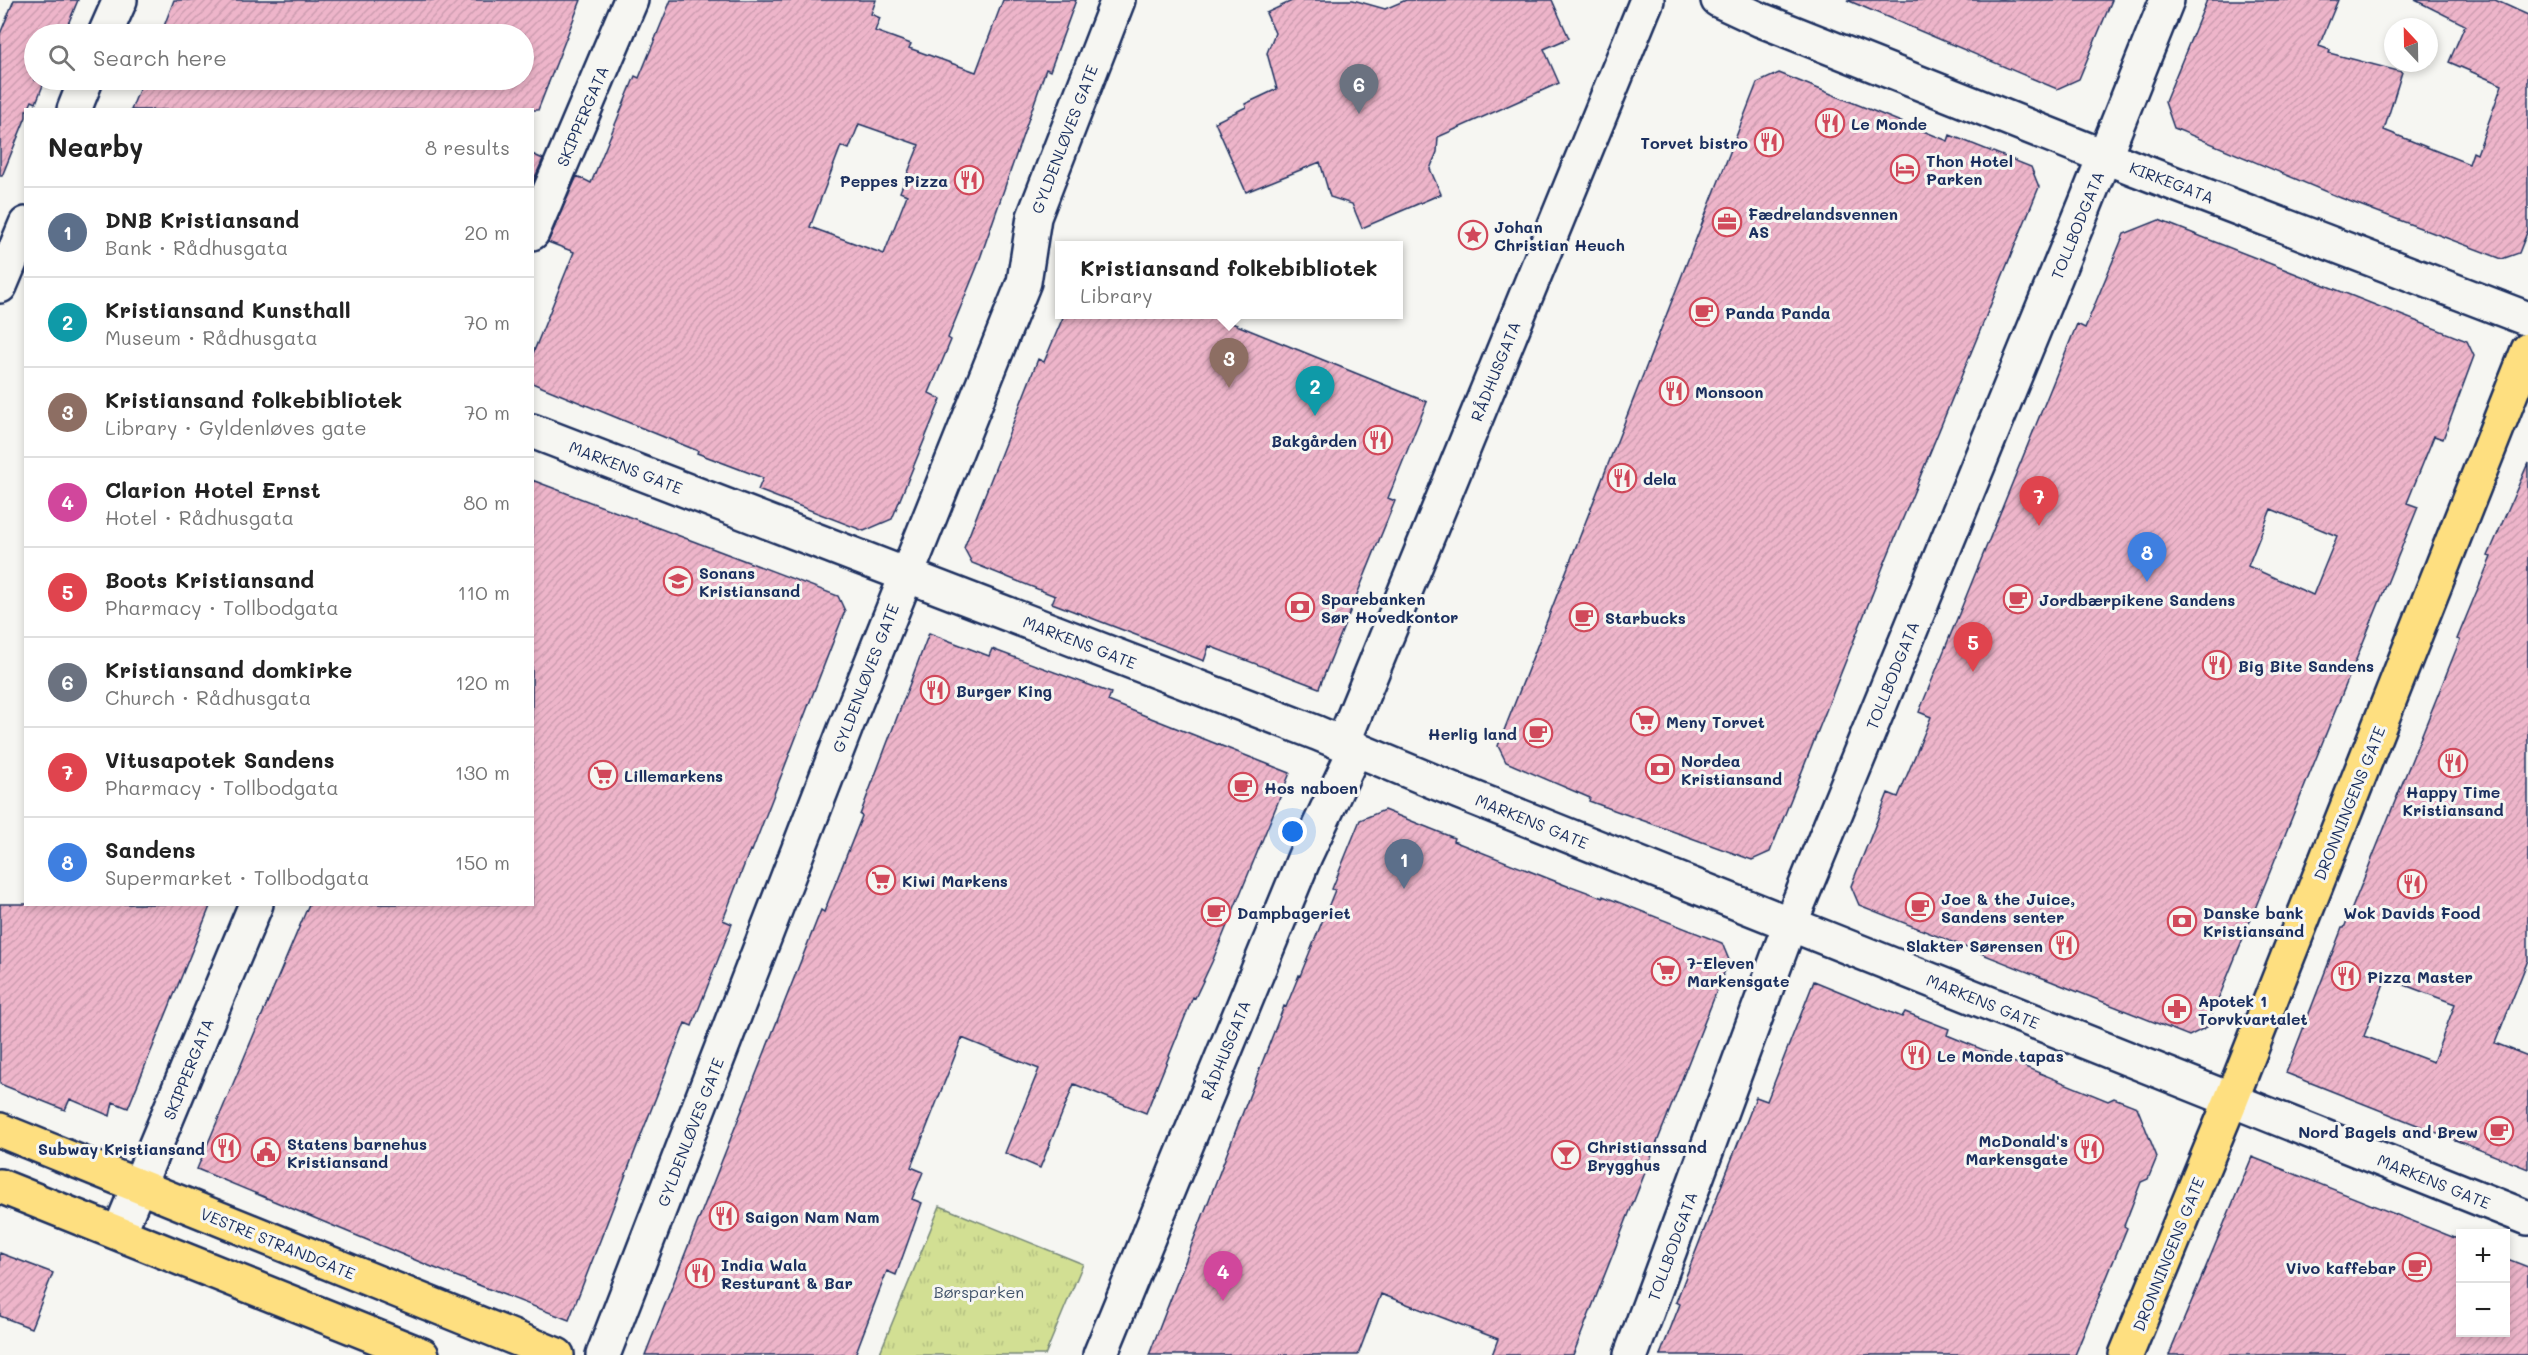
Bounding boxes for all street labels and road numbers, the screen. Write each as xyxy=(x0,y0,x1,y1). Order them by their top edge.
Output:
street label: SKIPPERGATA xyxy=(551,62,613,170)
street label: GYLDENLØVES GATE xyxy=(1026,62,1102,216)
street label: KIRKEGATA xyxy=(2127,156,2217,208)
street label: TOLLBODGATA xyxy=(2046,168,2108,282)
street label: RÅDHUSGATA xyxy=(1465,318,1525,424)
street label: MARKENS GATE xyxy=(566,436,686,498)
street label: GYLDENLØVES GATE xyxy=(827,601,903,755)
street label: MARKENS GATE xyxy=(1020,611,1140,673)
street label: TOLLBODGATA xyxy=(1861,618,1923,732)
street label: DRONNINGENS GATE xyxy=(2308,723,2390,883)
street label: MARKENS GATE xyxy=(1472,789,1592,853)
street label: MARKENS GATE xyxy=(1923,969,2043,1033)
street label: RÅDHUSGATA xyxy=(1195,997,1255,1103)
street label: SKIPPERGATA xyxy=(158,1015,218,1123)
street label: GYLDENLØVES GATE xyxy=(652,1055,728,1209)
street label: MARKENS GATE xyxy=(2374,1149,2494,1213)
street label: DRONNINGENS GATE xyxy=(2127,1174,2209,1334)
street label: TOLLBODGATA xyxy=(1642,1188,1702,1304)
street label: VESTRE STRANDGATE xyxy=(198,1202,358,1284)

